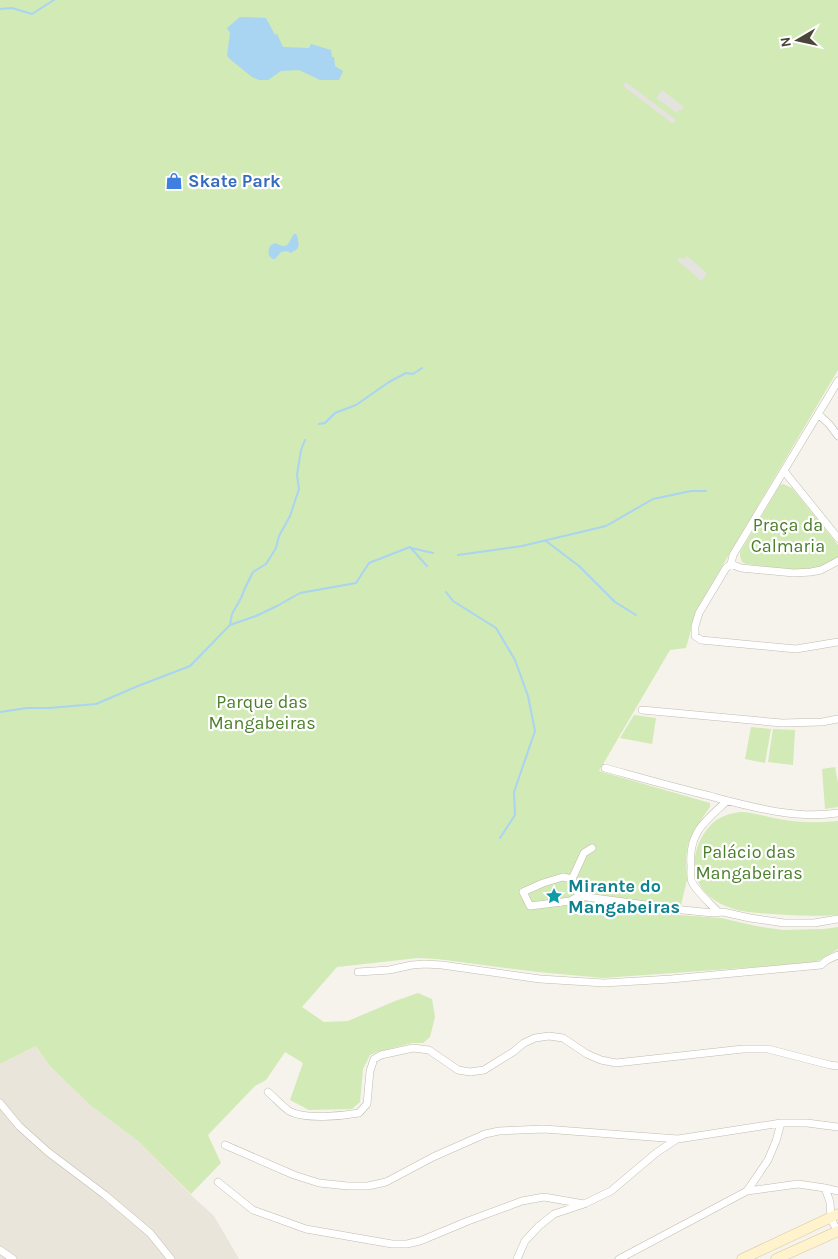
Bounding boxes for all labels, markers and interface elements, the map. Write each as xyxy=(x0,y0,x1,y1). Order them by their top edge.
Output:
north arrow xyxy=(773,15,823,65)
text: N xyxy=(776,36,795,48)
place label: Skate Park xyxy=(188,170,281,192)
shop icon: Skate Park xyxy=(164,171,184,191)
park label: Praça da Calmaria xyxy=(751,514,825,557)
park label: Parque das Mangabeiras xyxy=(208,691,316,734)
park label: Palácio das Mangabeiras xyxy=(695,841,803,884)
place label: Mirante do Mangabeiras xyxy=(568,875,680,918)
place icon: Mirante do Mangabeiras xyxy=(544,886,564,906)

